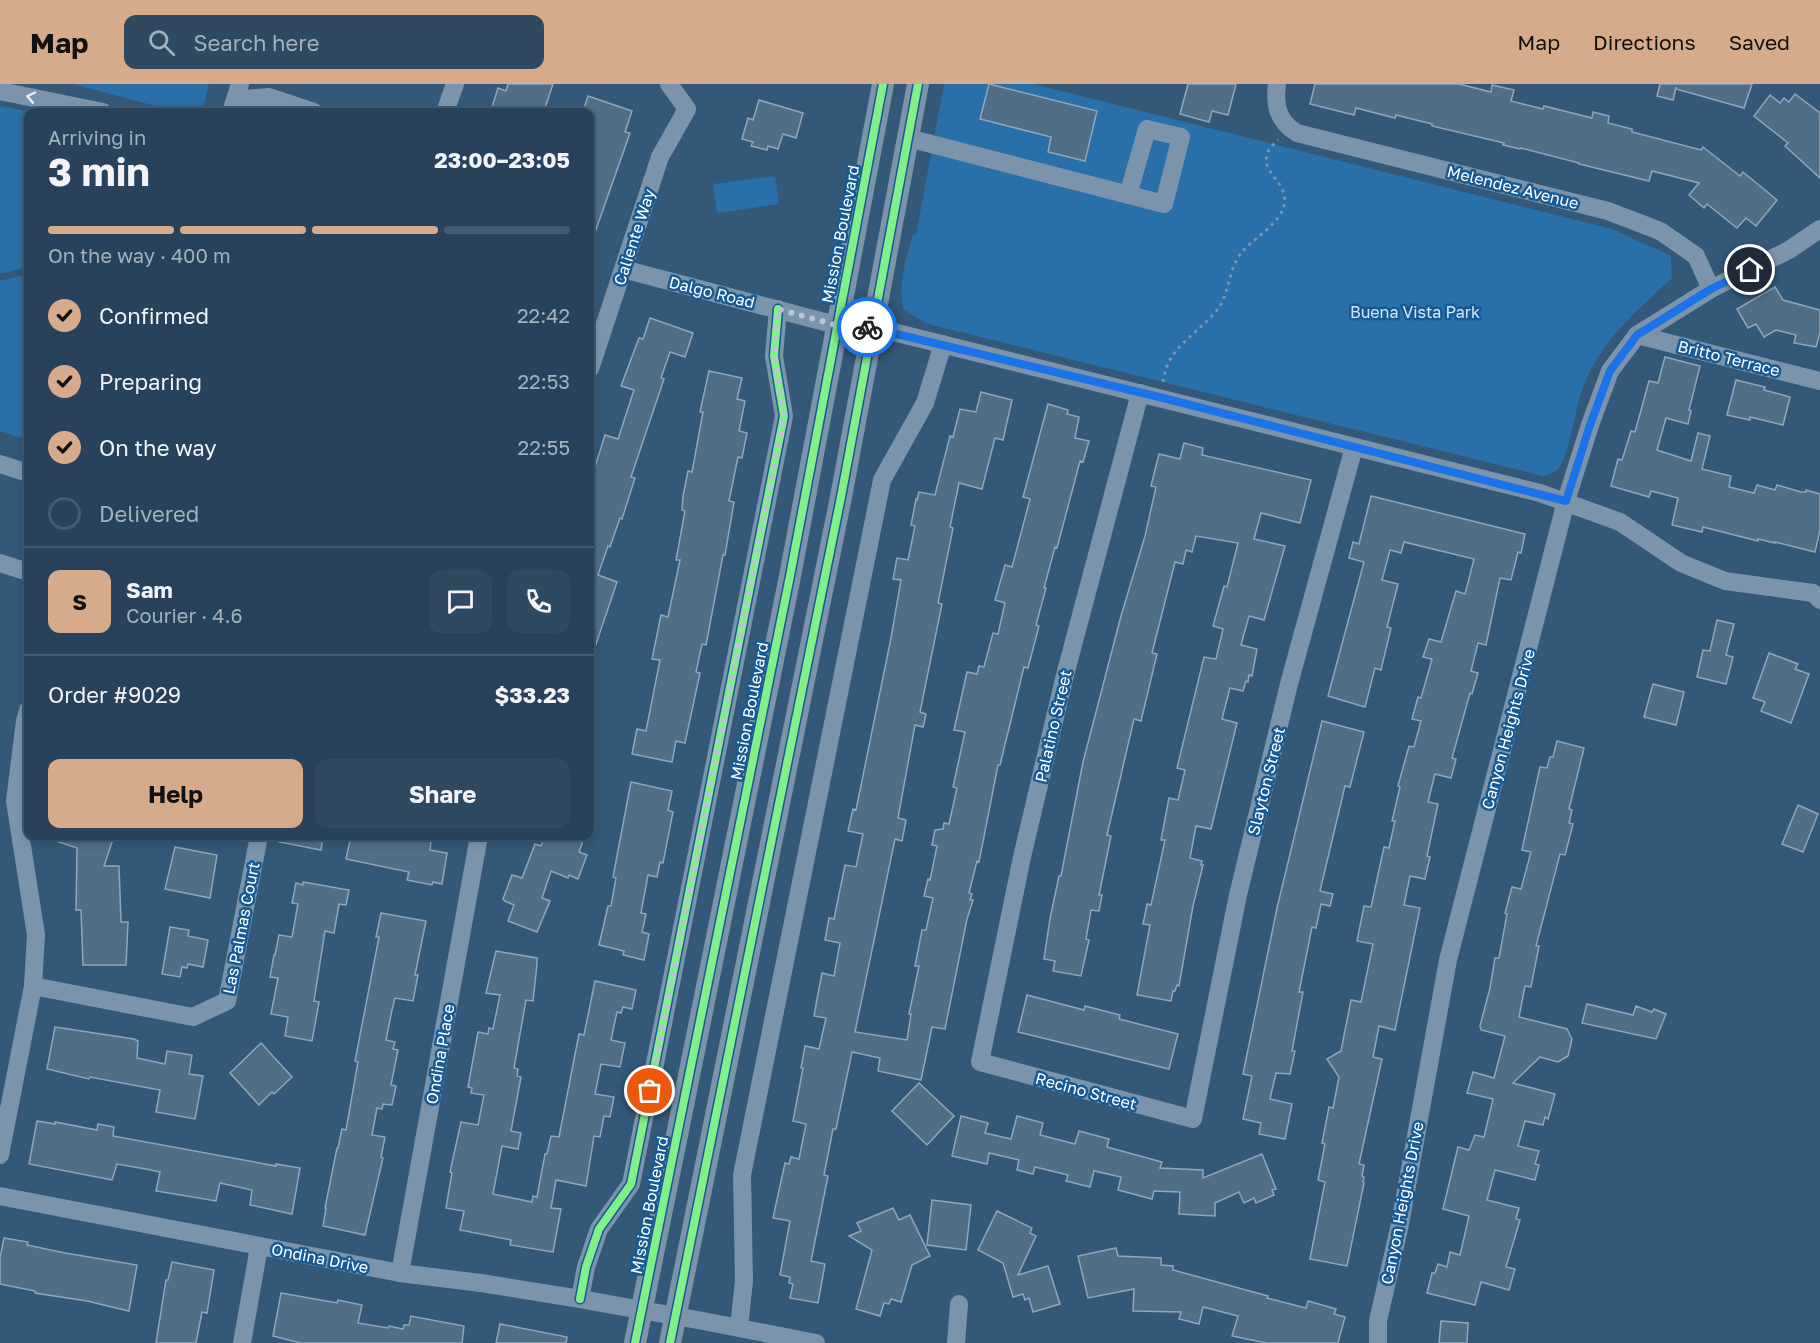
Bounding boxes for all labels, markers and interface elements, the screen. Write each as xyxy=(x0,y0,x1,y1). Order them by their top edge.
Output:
search box xyxy=(124,15,544,69)
text: Map xyxy=(30,26,88,59)
icon: search xyxy=(145,26,178,59)
text: Search here xyxy=(193,29,319,56)
text: Map xyxy=(1517,29,1560,55)
text: Directions xyxy=(1593,29,1696,55)
text: Saved xyxy=(1729,29,1790,55)
one-way arrow xyxy=(26,91,36,104)
text: Arriving in xyxy=(48,125,146,149)
text: 23:00–23:05 xyxy=(434,146,570,173)
text: 3 min xyxy=(48,148,150,195)
street label: Melendez Avenue xyxy=(1445,161,1581,213)
street label: Mission Boulevard xyxy=(817,163,863,305)
street label: Caliente Way xyxy=(609,186,659,288)
text: On the way · 400 m xyxy=(48,243,231,267)
pin xyxy=(1724,244,1775,295)
icon: home xyxy=(1733,253,1766,286)
street label: Dalgo Road xyxy=(667,272,757,312)
courier xyxy=(837,297,897,357)
icon: check xyxy=(48,299,81,332)
text: Confirmed xyxy=(99,302,209,329)
park label: Buena Vista Park xyxy=(1350,302,1480,322)
text: 22:42 xyxy=(517,303,570,327)
icon: bike xyxy=(851,311,884,344)
street label: Britto Terrace xyxy=(1676,336,1782,380)
icon: check xyxy=(48,365,81,398)
text: Preparing xyxy=(99,368,202,395)
text: 22:53 xyxy=(518,369,570,393)
icon: check xyxy=(48,431,81,464)
text: On the way xyxy=(99,434,217,461)
text: 22:55 xyxy=(518,435,570,459)
text: Delivered xyxy=(99,500,199,527)
button: chat xyxy=(429,570,492,633)
button: phone xyxy=(507,570,570,633)
text: Sam xyxy=(126,576,173,603)
text: S xyxy=(72,588,87,615)
text: Courier · 4.6 xyxy=(126,603,243,627)
street label: Mission Boulevard xyxy=(726,640,772,782)
street label: Canyon Heights Drive xyxy=(1477,647,1539,811)
street label: Palatino Street xyxy=(1030,668,1076,784)
text: Order #9029 xyxy=(48,681,181,708)
text: $33.23 xyxy=(495,681,570,708)
street label: Slayton Street xyxy=(1243,725,1289,837)
button: Help xyxy=(48,759,303,828)
button: Share xyxy=(315,759,570,828)
street label: Las Palmas Court xyxy=(218,860,264,996)
street label: Ondina Place xyxy=(421,1002,459,1106)
pin xyxy=(624,1065,675,1116)
street label: Recino Street xyxy=(1033,1068,1139,1114)
icon: bag xyxy=(633,1074,666,1107)
street label: Canyon Heights Drive xyxy=(1376,1120,1428,1286)
street label: Mission Boulevard xyxy=(626,1134,672,1276)
street label: Ondina Drive xyxy=(270,1239,370,1277)

